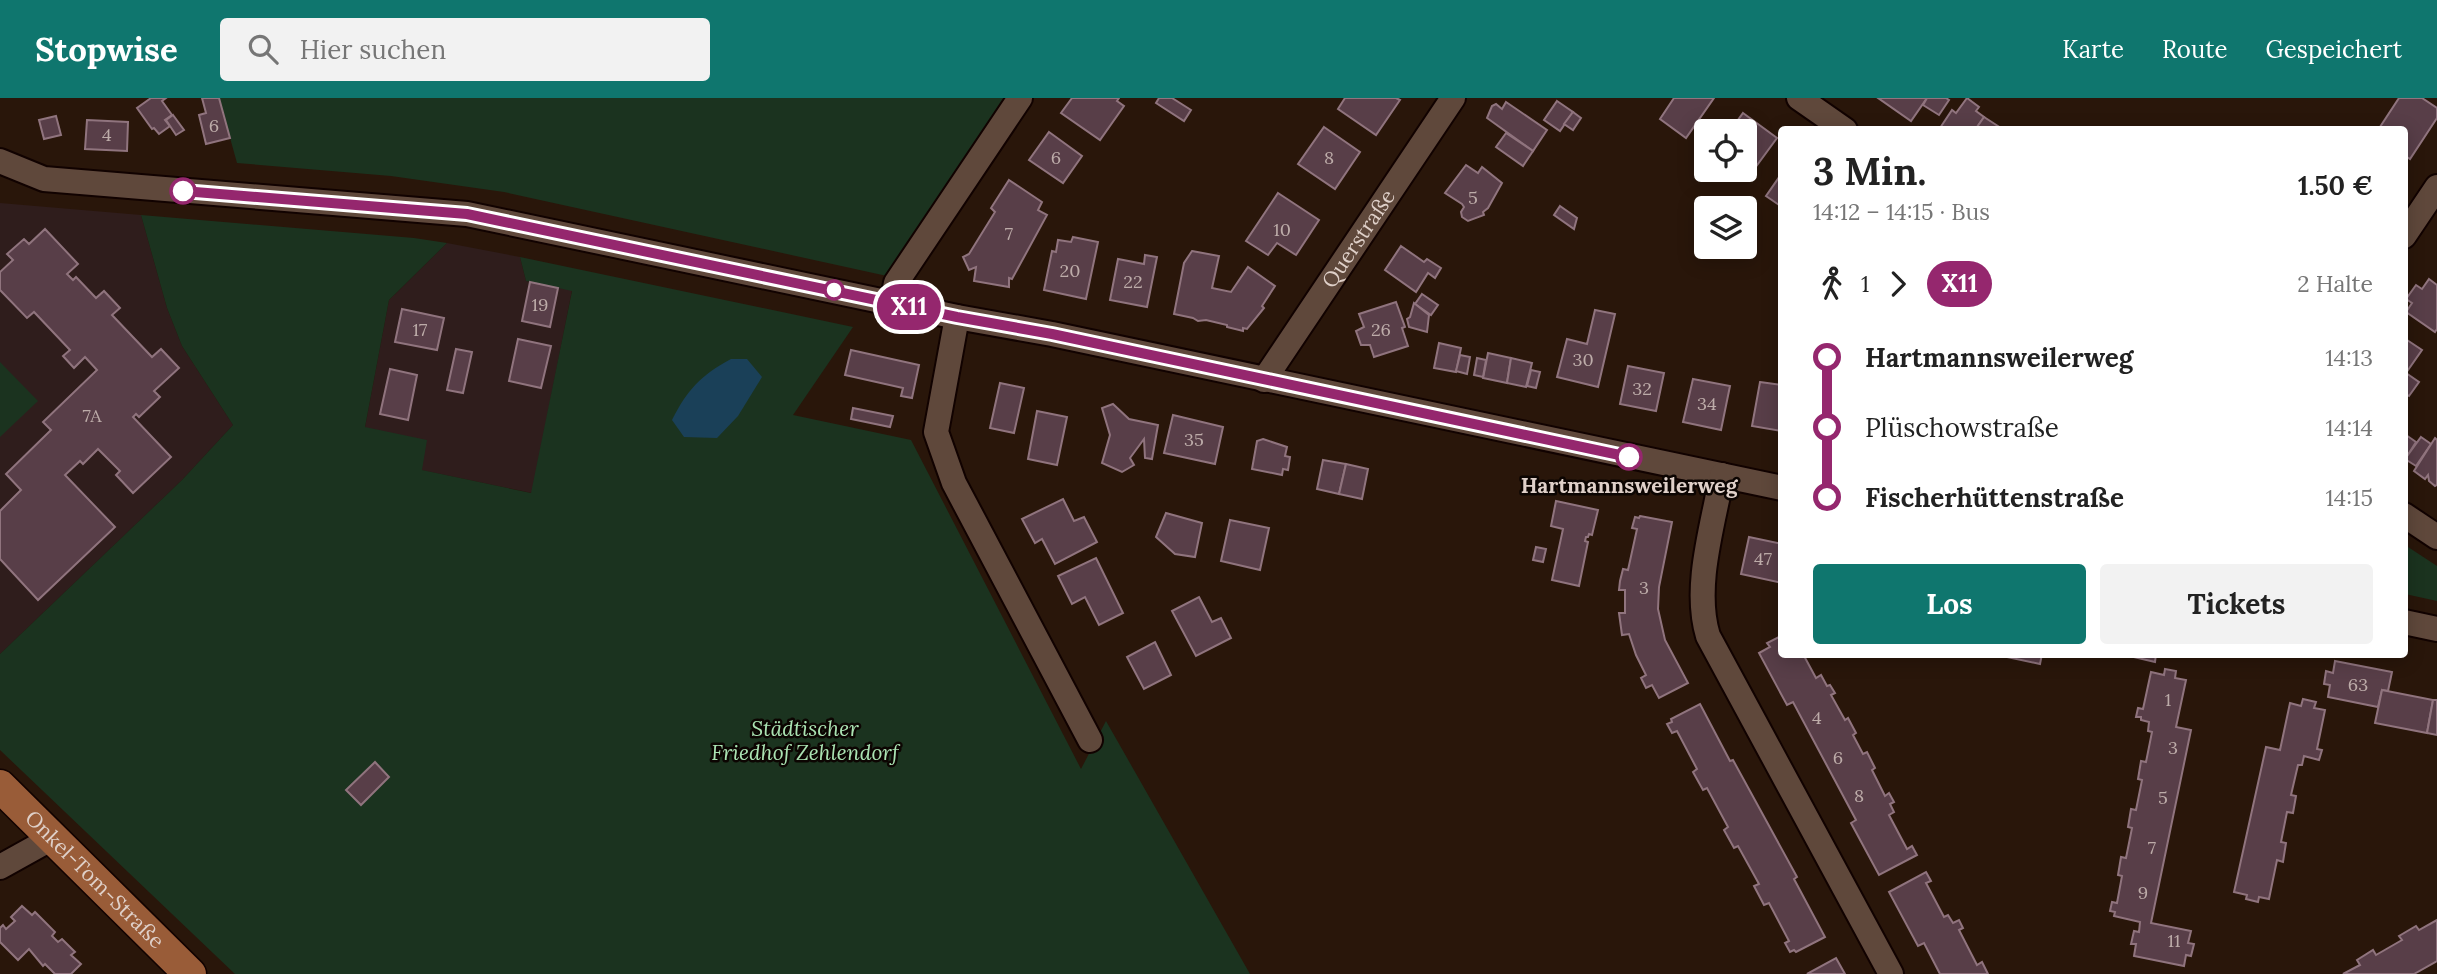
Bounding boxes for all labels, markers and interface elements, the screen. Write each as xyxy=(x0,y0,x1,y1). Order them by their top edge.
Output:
search box xyxy=(220,18,710,81)
text: Stopwise xyxy=(35,28,178,70)
icon: search xyxy=(244,30,282,68)
text: Hier suchen xyxy=(300,33,446,66)
text: Karte xyxy=(2062,34,2124,65)
text: Route xyxy=(2162,34,2228,65)
text: Gespeichert xyxy=(2266,34,2402,65)
house number: 6 xyxy=(209,114,219,137)
map controls xyxy=(1694,119,1757,259)
button: locate xyxy=(1694,119,1757,182)
house number: 4 xyxy=(102,123,112,146)
house number: 6 xyxy=(1051,146,1061,169)
house number: 8 xyxy=(1324,146,1334,169)
text: 3 Min. xyxy=(1813,147,1926,195)
text: 1.50 € xyxy=(2298,169,2373,202)
unlabelled marker xyxy=(170,178,196,204)
street label: Querstraße xyxy=(1316,184,1401,293)
house number: 5 xyxy=(1468,186,1478,209)
button: layers xyxy=(1694,196,1757,259)
text: 14:12 – 14:15 · Bus xyxy=(1813,197,1990,226)
house number: 10 xyxy=(1273,218,1291,241)
house number: 7 xyxy=(1005,222,1013,245)
house number: 20 xyxy=(1060,259,1080,282)
icon: walk xyxy=(1813,265,1851,303)
icon: forward xyxy=(1879,265,1917,303)
text: X11 xyxy=(1941,268,1978,299)
text: 1 xyxy=(1861,269,1869,298)
text: 2 Halte xyxy=(2297,269,2373,298)
house number: 22 xyxy=(1123,270,1143,293)
unlabelled marker xyxy=(824,280,844,300)
line badge: X11 xyxy=(869,284,949,330)
text: X11 xyxy=(891,291,927,322)
house number: 19 xyxy=(532,293,548,316)
house number: 17 xyxy=(413,318,427,341)
house number: 26 xyxy=(1371,318,1391,341)
text: Hartmannsweilerweg xyxy=(1865,341,2133,374)
text: 14:13 xyxy=(2325,343,2373,372)
house number: 30 xyxy=(1572,348,1594,371)
house number: 32 xyxy=(1632,377,1652,400)
house number: 34 xyxy=(1697,392,1717,415)
house number: 7A xyxy=(82,404,102,427)
text: Plüschowstraße xyxy=(1865,411,2059,444)
text: 14:14 xyxy=(2326,413,2373,442)
house number: 35 xyxy=(1184,428,1204,451)
marker: Hartmannsweilerweg xyxy=(1616,444,1642,470)
place label: Hartmannsweilerweg xyxy=(1521,472,1739,499)
text: Fischerhüttenstraße xyxy=(1865,481,2124,514)
text: 14:15 xyxy=(2326,483,2373,512)
house number: 47 xyxy=(1754,547,1772,570)
button: Los xyxy=(1813,564,2086,644)
button: Tickets xyxy=(2100,564,2373,644)
house number: 3 xyxy=(1639,576,1649,599)
house number: 63 xyxy=(2348,673,2368,696)
house number: 1 xyxy=(2165,688,2171,711)
house number: 4 xyxy=(1812,706,1822,729)
park label: Städtischer Friedhof Zehlendorf xyxy=(711,715,901,766)
house number: 3 xyxy=(2168,736,2178,759)
house number: 6 xyxy=(1833,746,1843,769)
house number: 8 xyxy=(1854,784,1864,807)
house number: 5 xyxy=(2158,786,2168,809)
street label: Onkel-Tom-Straße xyxy=(19,804,170,954)
house number: 7 xyxy=(2148,836,2156,859)
house number: 9 xyxy=(2138,881,2148,904)
house number: 11 xyxy=(2167,929,2181,952)

